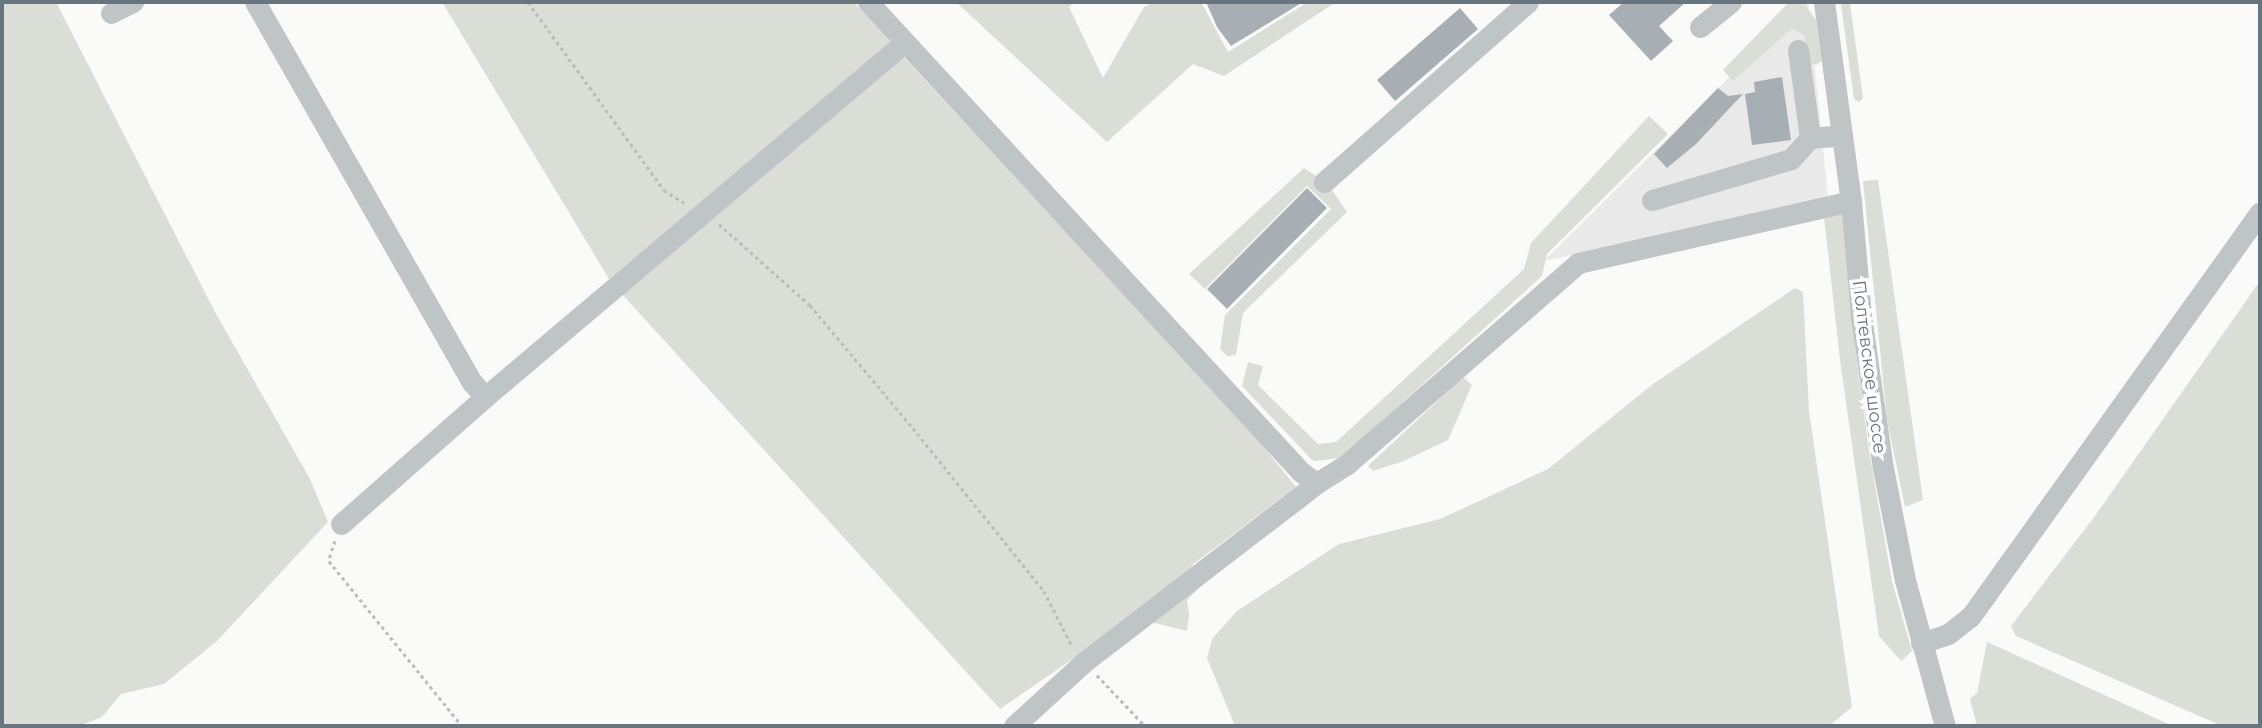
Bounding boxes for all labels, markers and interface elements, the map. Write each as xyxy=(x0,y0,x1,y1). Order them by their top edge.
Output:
street label: Полтевское шоссе xyxy=(1848,279,1890,455)

